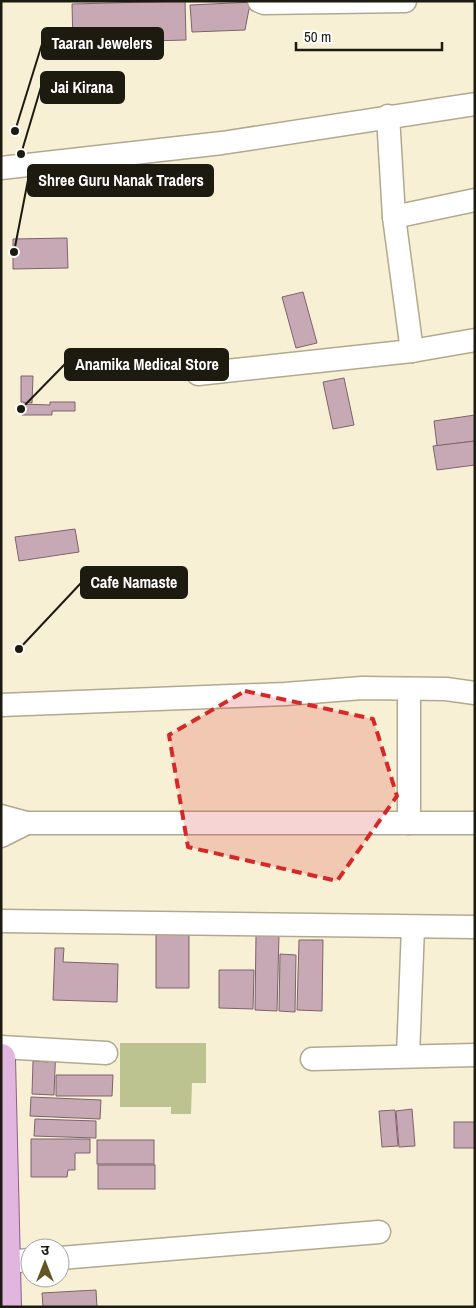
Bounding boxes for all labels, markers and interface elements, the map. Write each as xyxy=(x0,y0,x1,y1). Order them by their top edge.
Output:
scale bar xyxy=(296,20,442,52)
text: 50 m xyxy=(304,26,331,47)
callout: Taaran Jewelers xyxy=(42,28,163,59)
text: Taaran Jewelers xyxy=(51,32,153,54)
callout: Jai Kirana xyxy=(41,72,124,103)
text: Jai Kirana xyxy=(51,76,114,98)
callout: Shree Guru Nanak Traders xyxy=(28,165,213,196)
text: Shree Guru Nanak Traders xyxy=(38,169,204,191)
callout: Anamika Medical Store xyxy=(65,349,228,380)
text: Anamika Medical Store xyxy=(75,353,219,375)
callout: Cafe Namaste xyxy=(81,567,187,598)
text: Cafe Namaste xyxy=(91,571,177,593)
north arrow xyxy=(20,1238,70,1288)
text: उ xyxy=(41,1241,50,1259)

